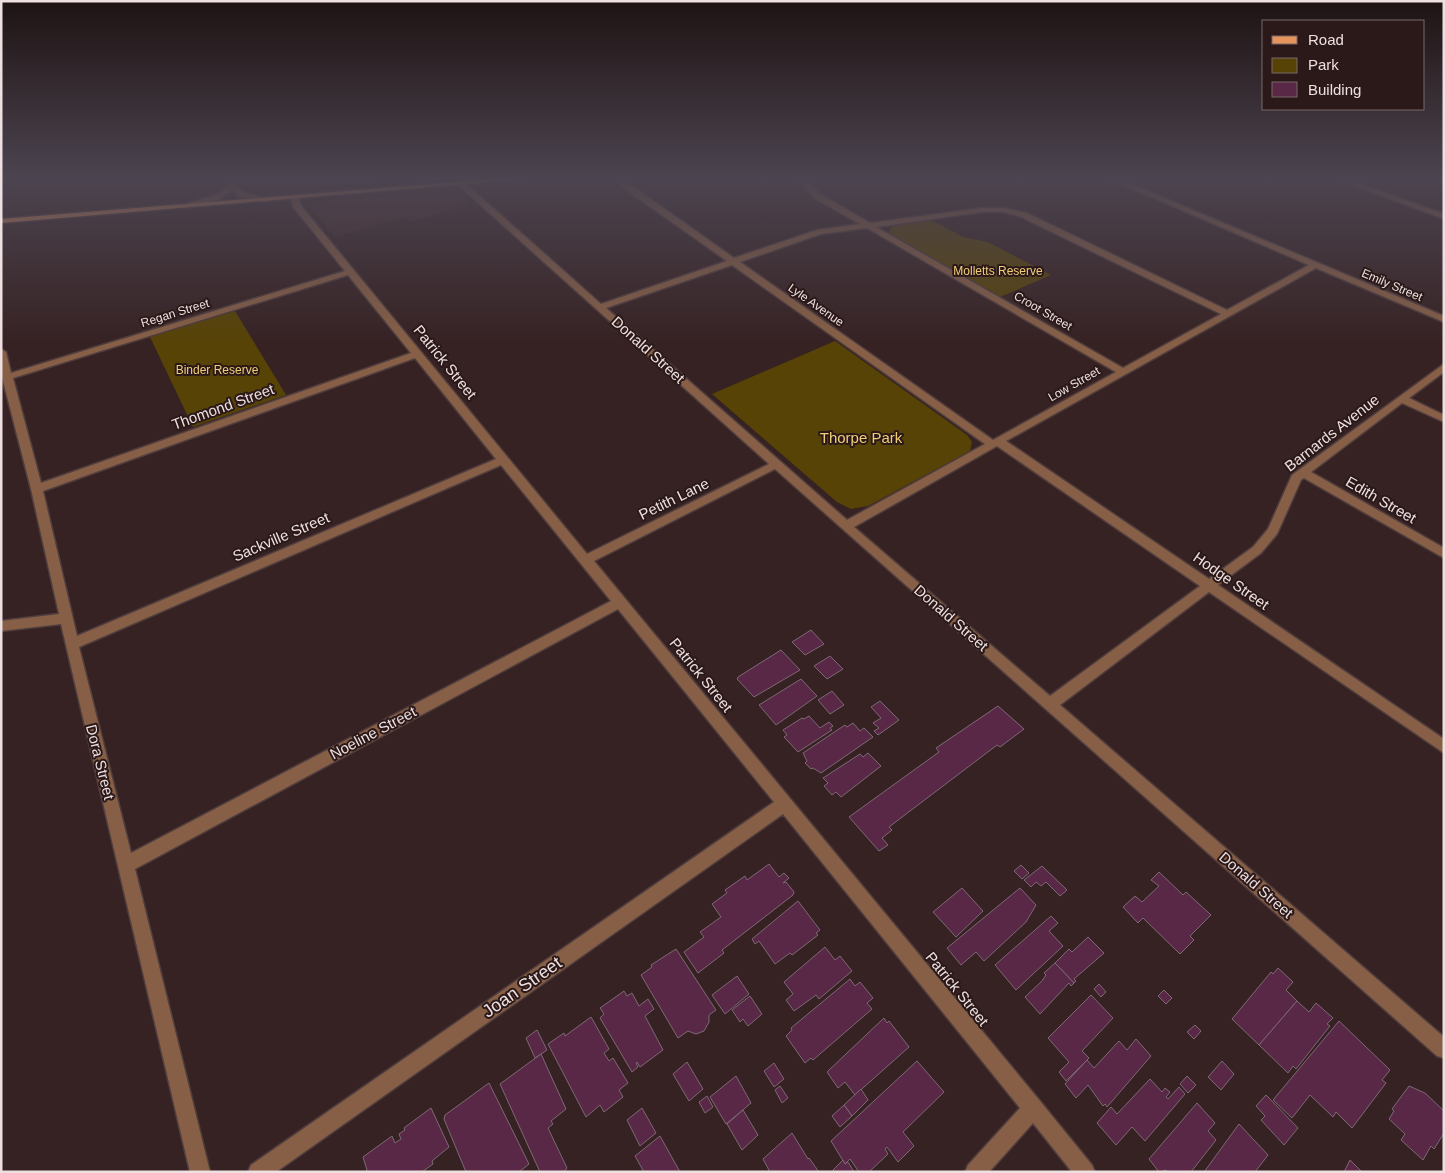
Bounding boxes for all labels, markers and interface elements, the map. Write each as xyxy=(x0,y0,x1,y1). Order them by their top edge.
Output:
legend xyxy=(1262,20,1425,110)
text: Road xyxy=(1308,31,1344,48)
text: Park xyxy=(1308,56,1339,73)
text: Building xyxy=(1308,81,1361,98)
park label: Molletts Reserve xyxy=(953,264,1043,278)
street label: Emily Street xyxy=(1359,266,1425,304)
street label: Lyle Avenue xyxy=(785,281,847,329)
street label: Croot Street xyxy=(1011,289,1075,334)
street label: Regan Street xyxy=(139,296,211,330)
street label: Donald Street xyxy=(609,313,689,387)
street label: Patrick Street xyxy=(410,321,481,403)
park label: Binder Reserve xyxy=(176,363,259,377)
street label: Low Street xyxy=(1046,363,1103,404)
street label: Thomond Street xyxy=(169,380,277,433)
street label: Barnards Avenue xyxy=(1281,391,1382,475)
park label: Thorpe Park xyxy=(820,429,903,446)
street label: Edith Street xyxy=(1343,473,1420,527)
street label: Petith Lane xyxy=(636,474,712,523)
street label: Sackville Street xyxy=(230,508,332,565)
street label: Hodge Street xyxy=(1190,548,1273,613)
street label: Donald Street xyxy=(911,581,992,655)
street label: Patrick Street xyxy=(666,634,737,716)
street label: Noeline Street xyxy=(327,702,419,762)
street label: Dora Street xyxy=(83,723,118,802)
street label: Donald Street xyxy=(1216,848,1297,922)
street label: Patrick Street xyxy=(922,948,993,1030)
street label: Joan Street xyxy=(479,952,565,1022)

